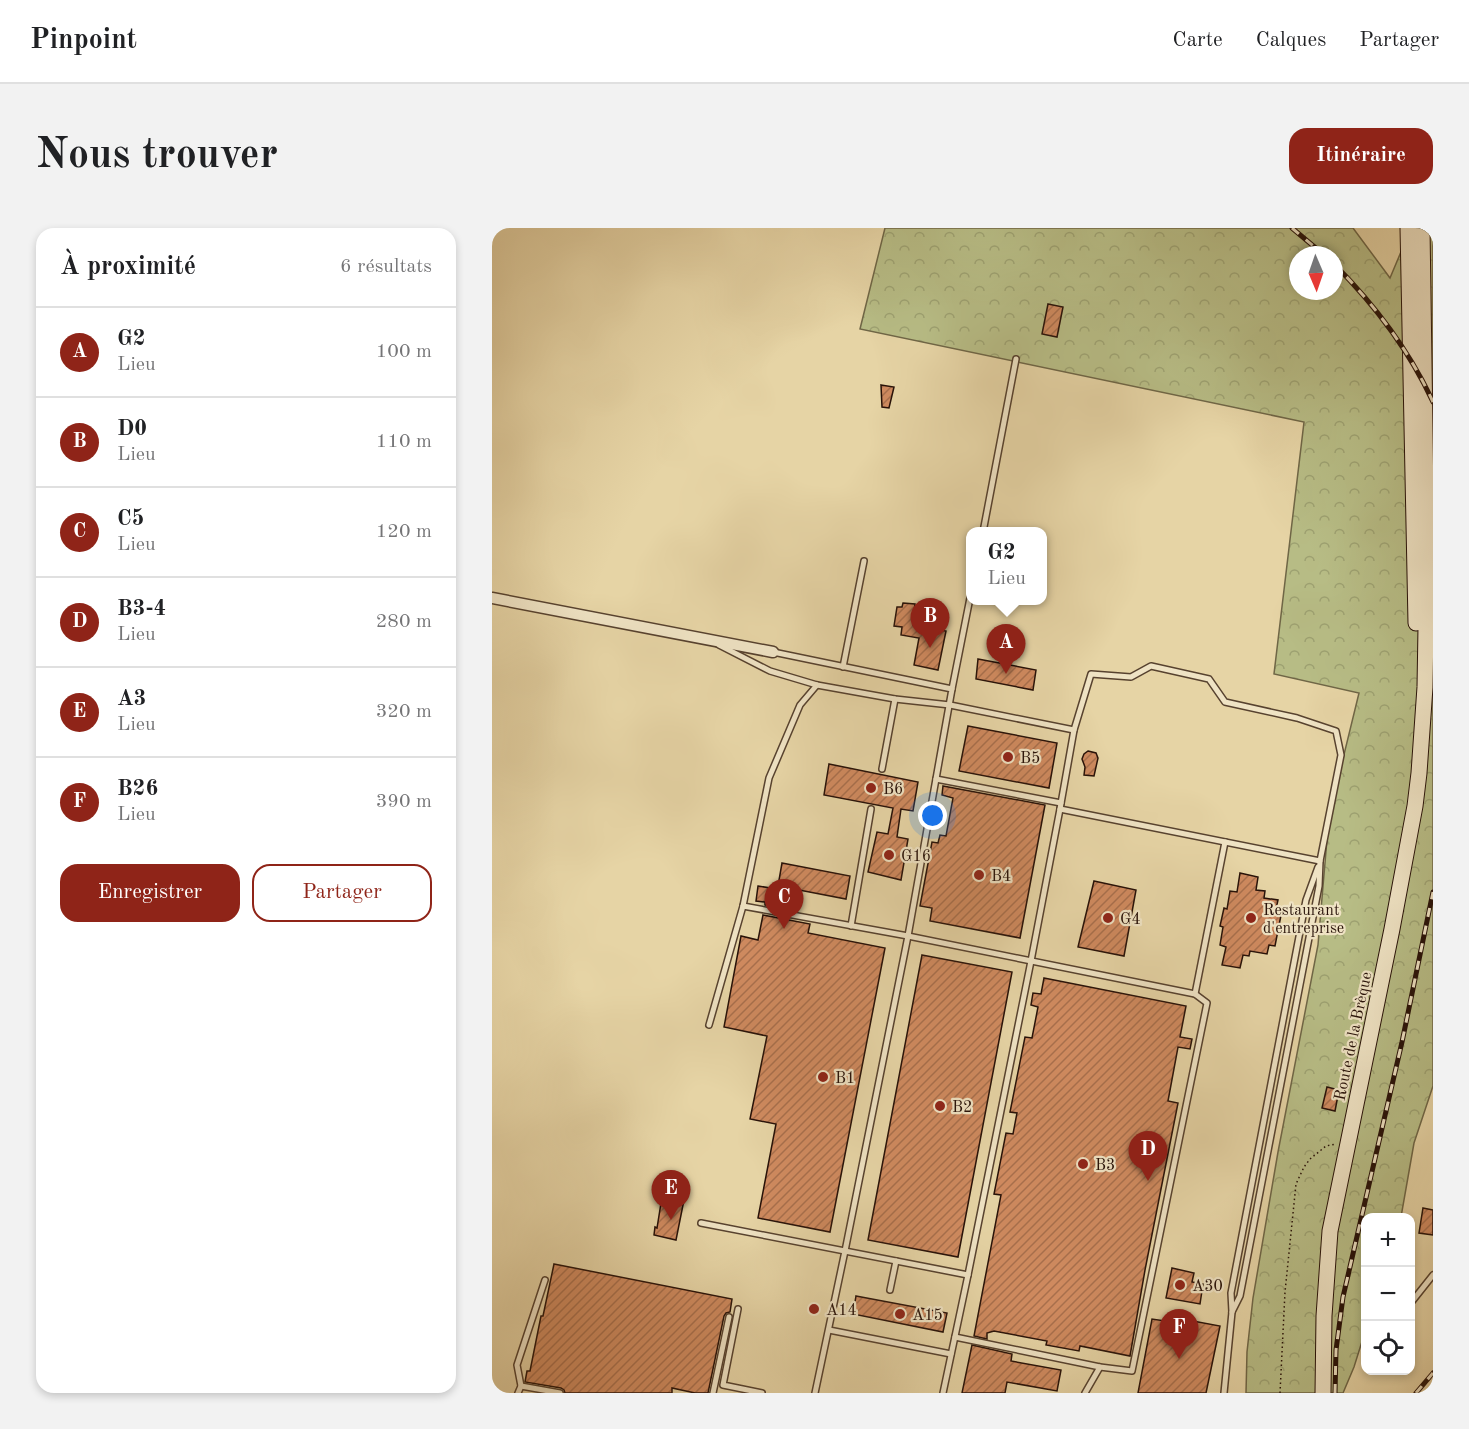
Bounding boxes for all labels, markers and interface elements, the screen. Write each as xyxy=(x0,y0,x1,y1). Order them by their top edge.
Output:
text: Pinpoint xyxy=(30,27,137,55)
text: Carte xyxy=(1173,30,1223,51)
text: Calques xyxy=(1256,30,1326,51)
text: Partager xyxy=(1359,30,1439,51)
button: Itinéraire xyxy=(1289,128,1433,184)
text: Nous trouver xyxy=(36,135,278,177)
north arrow xyxy=(1289,246,1343,300)
text: À proximité xyxy=(60,254,196,280)
text: 6 résultats xyxy=(340,257,432,277)
text: G2 xyxy=(117,328,146,350)
text: A xyxy=(72,342,87,362)
text: 100 m xyxy=(376,342,432,362)
text: Lieu xyxy=(117,355,156,375)
text: D0 xyxy=(117,418,147,440)
text: B xyxy=(72,432,87,452)
text: 110 m xyxy=(376,432,432,452)
text: Lieu xyxy=(117,445,156,465)
text: C5 xyxy=(117,508,144,530)
text: C xyxy=(73,522,86,542)
text: 120 m xyxy=(376,522,432,542)
popup xyxy=(966,527,1047,605)
text: Lieu xyxy=(117,535,156,555)
text: G2 xyxy=(987,542,1016,564)
text: Lieu xyxy=(987,569,1026,589)
text: B3-4 xyxy=(117,598,166,620)
pin: B xyxy=(910,598,950,648)
text: D xyxy=(72,612,87,632)
text: 280 m xyxy=(376,612,432,632)
pin: A xyxy=(986,624,1026,674)
text: Lieu xyxy=(117,625,156,645)
text: A3 xyxy=(117,688,146,710)
text: E xyxy=(73,702,86,722)
text: 320 m xyxy=(376,702,432,722)
text: Lieu xyxy=(117,715,156,735)
marker: B5 xyxy=(1001,750,1015,764)
place label: B5 xyxy=(1020,751,1040,767)
text: B26 xyxy=(117,778,158,800)
marker: B6 xyxy=(864,781,878,795)
place label: B6 xyxy=(883,782,903,798)
text: F xyxy=(73,792,86,812)
text: 390 m xyxy=(376,792,432,812)
your location xyxy=(918,801,947,830)
text: Lieu xyxy=(117,805,156,825)
marker: G16 xyxy=(882,848,896,862)
place label: G16 xyxy=(901,849,931,865)
button: Enregistrer xyxy=(60,864,240,922)
button: Partager xyxy=(252,864,432,922)
marker: B4 xyxy=(972,868,986,882)
place label: B4 xyxy=(991,869,1011,885)
pin: C xyxy=(764,880,804,929)
place label: Restaurant d'entreprise xyxy=(1263,903,1344,937)
marker: G4 xyxy=(1101,911,1115,925)
marker: Restaurant d'entreprise xyxy=(1244,911,1258,925)
place label: G4 xyxy=(1120,912,1141,928)
street label: Route de la Brèque xyxy=(1332,971,1375,1102)
marker: B1 xyxy=(816,1070,830,1084)
place label: B1 xyxy=(835,1071,855,1087)
marker: B2 xyxy=(933,1099,947,1113)
place label: B2 xyxy=(952,1100,972,1116)
pin: D xyxy=(1128,1132,1168,1181)
marker: B3 xyxy=(1076,1157,1090,1171)
place label: B3 xyxy=(1095,1158,1115,1174)
pin: E xyxy=(652,1170,690,1220)
map controls xyxy=(1361,1213,1415,1375)
button: + xyxy=(1361,1213,1415,1267)
button: − xyxy=(1361,1267,1415,1321)
marker: A30 xyxy=(1173,1278,1187,1292)
place label: A30 xyxy=(1192,1279,1223,1295)
marker: A14 xyxy=(807,1302,821,1316)
place label: A14 xyxy=(826,1303,857,1319)
marker: A15 xyxy=(893,1307,907,1321)
place label: A15 xyxy=(912,1308,943,1324)
pin: F xyxy=(1160,1310,1198,1359)
button: locate xyxy=(1361,1321,1415,1375)

